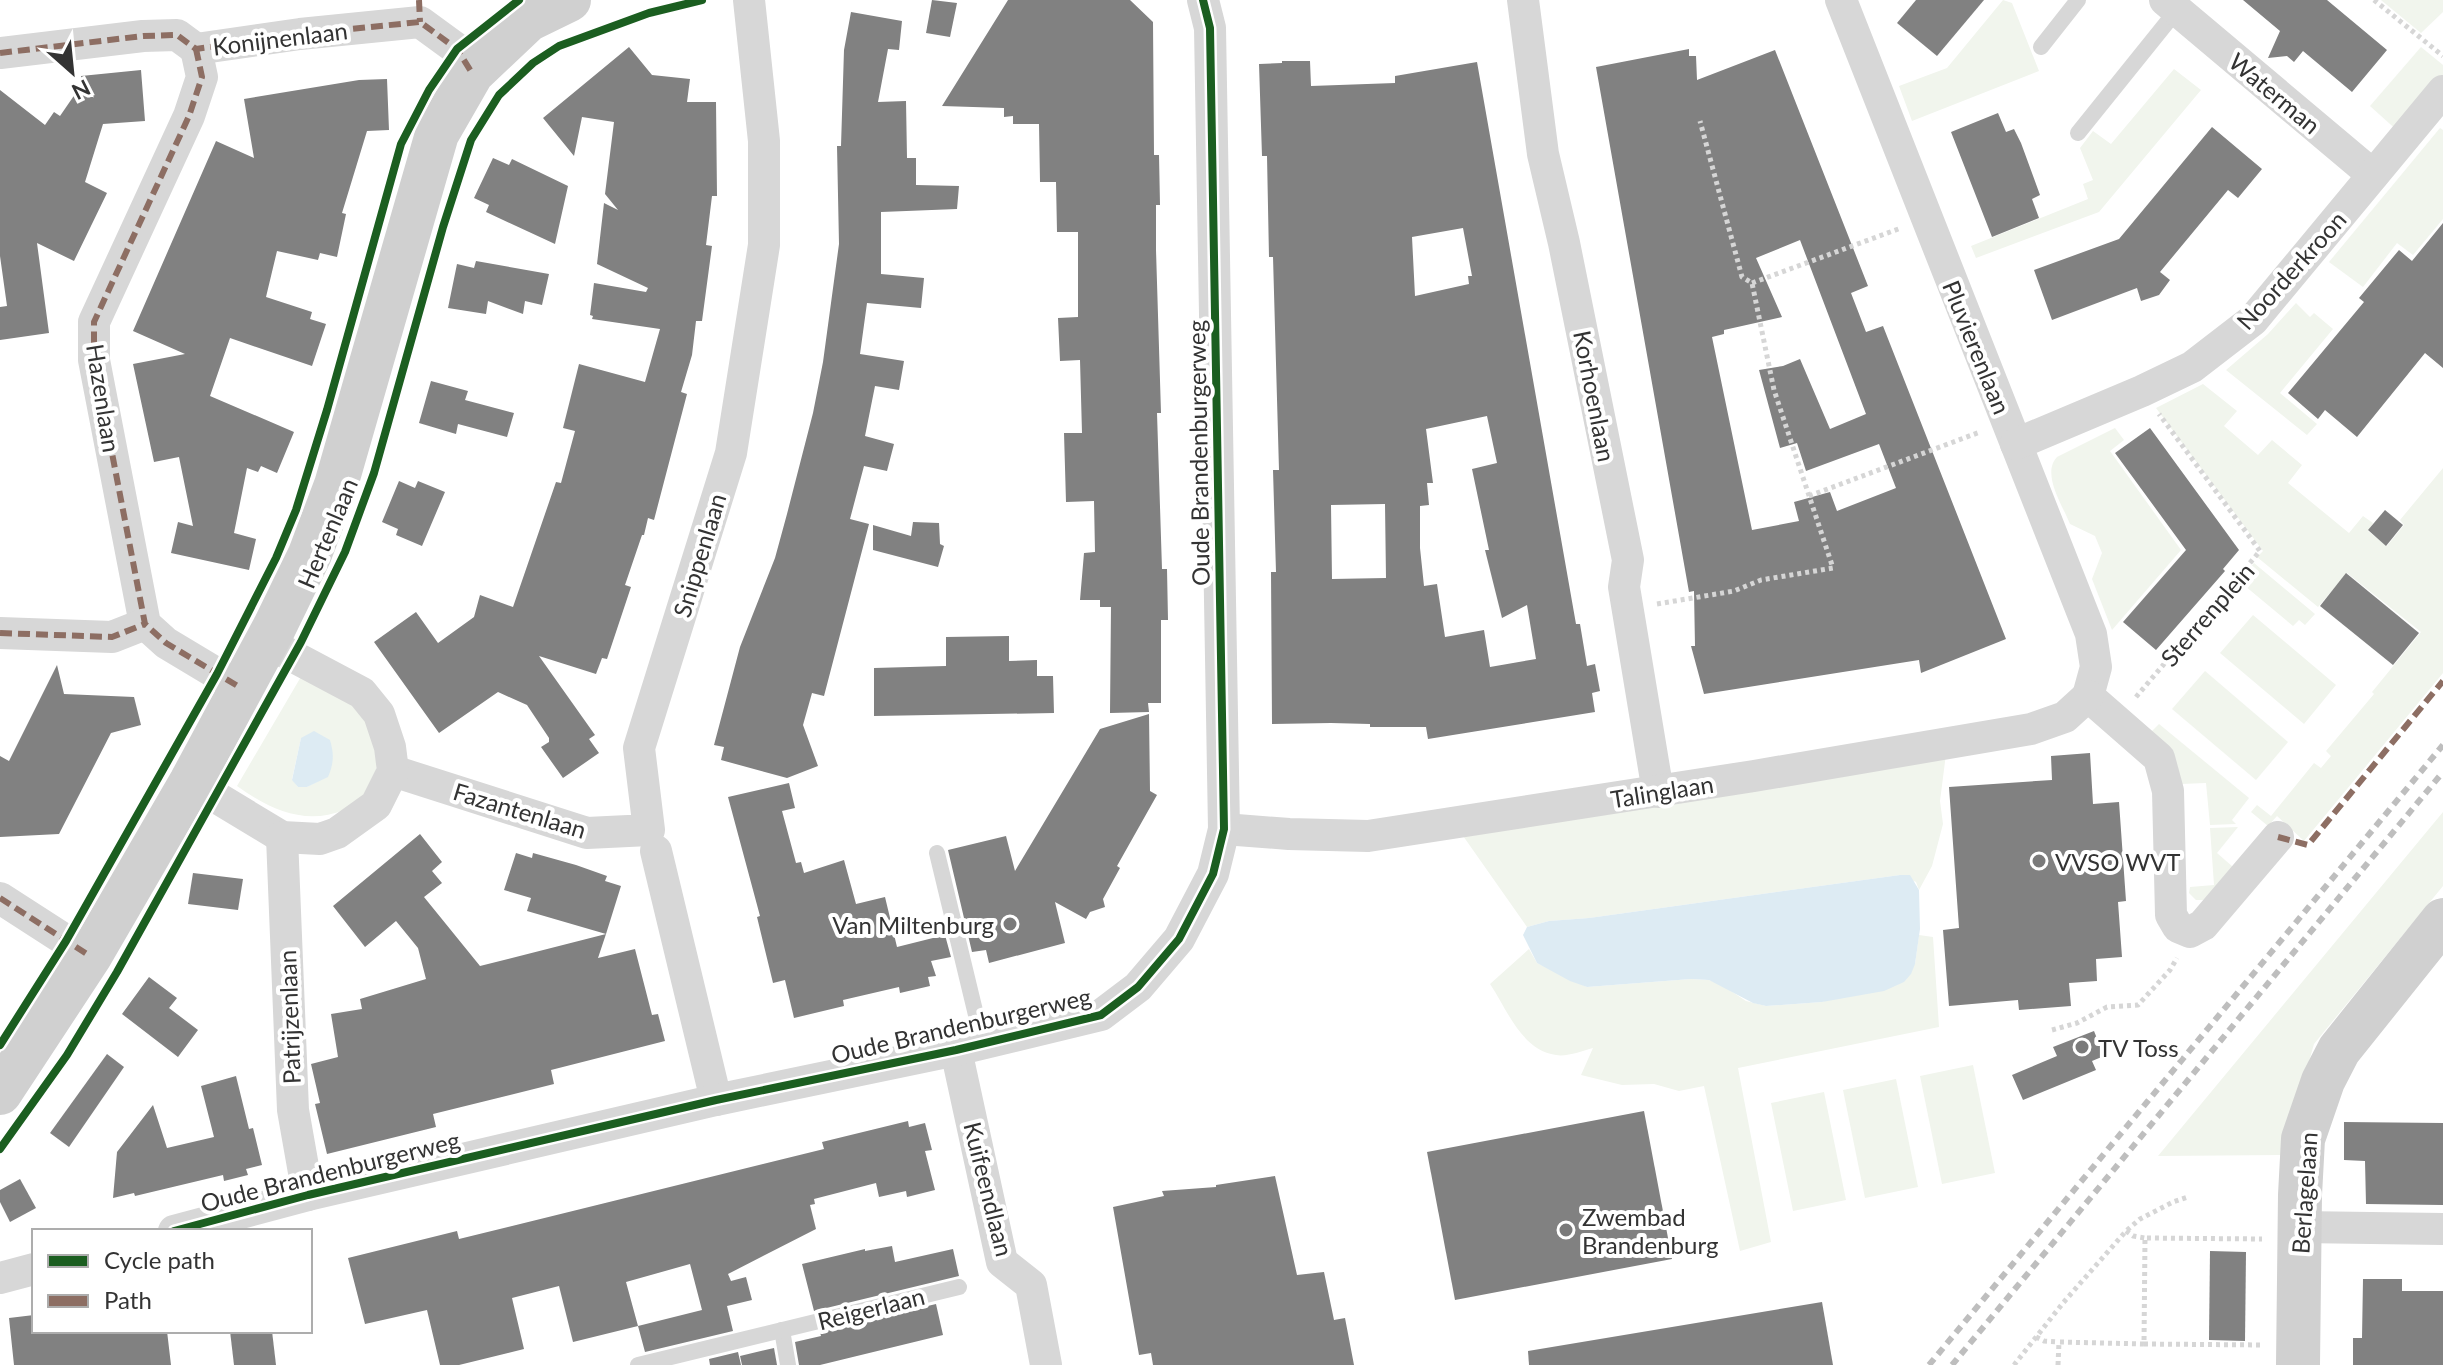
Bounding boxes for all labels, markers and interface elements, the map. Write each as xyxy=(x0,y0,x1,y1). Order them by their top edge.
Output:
street label: Konijnenlaan xyxy=(211,15,349,61)
north arrow xyxy=(32,32,112,112)
street label: Waterman xyxy=(2223,46,2327,140)
text: N xyxy=(68,74,95,106)
street label: Noorderkroon xyxy=(2230,205,2352,335)
street label: Pluvierenlaan xyxy=(1937,276,2017,418)
street label: Oude Brandenburgerweg xyxy=(1181,320,1215,586)
street label: Korhoenlaan xyxy=(1568,328,1622,464)
street label: Hazenlaan xyxy=(81,342,127,454)
street label: Hertenlaan xyxy=(291,474,363,592)
street label: Snippenlaan xyxy=(666,490,732,620)
street label: Sterrenplein xyxy=(2154,556,2260,672)
street label: Talinglaan xyxy=(1609,769,1715,813)
street label: Fazantenlaan xyxy=(450,776,590,844)
place label: VVSO WVT xyxy=(2055,847,2180,876)
marker: VVSO WVT xyxy=(2030,852,2048,870)
place label: Van Miltenburg xyxy=(832,910,994,939)
marker: Van Miltenburg xyxy=(1001,915,1019,933)
street label: Patrijzenlaan xyxy=(272,949,306,1085)
street label: Oude Brandenburgerweg xyxy=(828,981,1094,1069)
place label: TV Toss xyxy=(2098,1033,2179,1062)
marker: TV Toss xyxy=(2073,1038,2091,1056)
street label: Kuifeendlaan xyxy=(958,1119,1020,1259)
street label: Oude Brandenburgerweg xyxy=(197,1125,463,1217)
street label: Berlagelaan xyxy=(2285,1131,2323,1255)
place label: Zwembad Brandenburg xyxy=(1582,1202,1718,1259)
marker: Zwembad Brandenburg xyxy=(1557,1221,1575,1239)
legend xyxy=(32,1229,312,1333)
text: Cycle path xyxy=(104,1245,215,1274)
street label: Reigerlaan xyxy=(814,1281,928,1335)
text: Path xyxy=(104,1285,152,1314)

